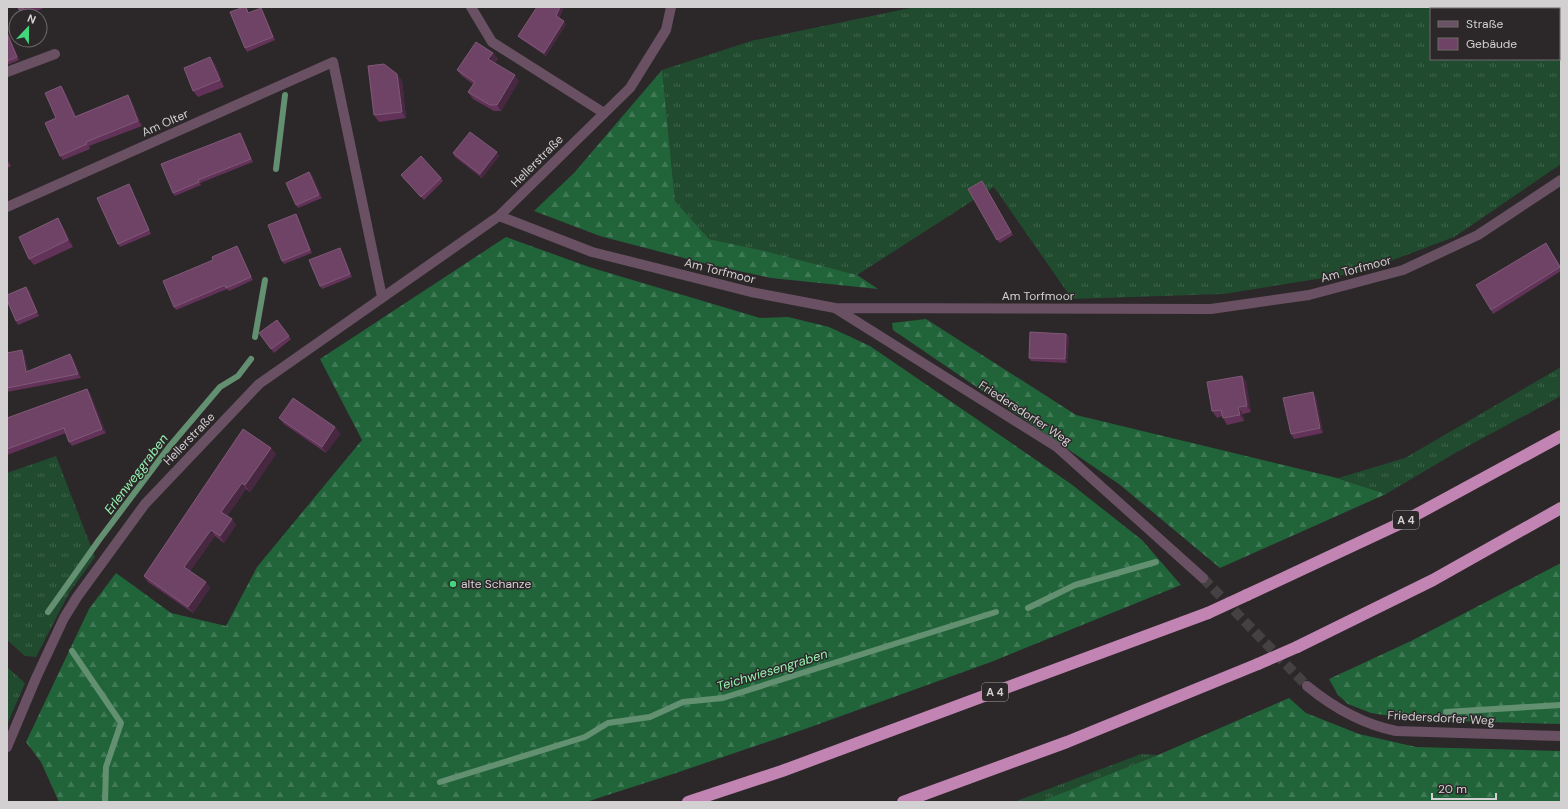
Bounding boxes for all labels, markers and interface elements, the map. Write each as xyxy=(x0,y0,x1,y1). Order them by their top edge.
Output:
north arrow xyxy=(8,8,48,48)
legend xyxy=(1430,8,1560,60)
text: N xyxy=(25,11,38,27)
text: Straße xyxy=(1466,16,1503,32)
text: Gebäude xyxy=(1466,36,1517,52)
street label: Am Olter xyxy=(139,105,191,140)
street label: Hellerstraße xyxy=(507,131,567,191)
street label: Am Torfmoor xyxy=(1319,252,1394,286)
street label: Am Torfmoor xyxy=(683,254,758,288)
street label: Am Torfmoor xyxy=(1002,288,1075,304)
street label: Friedersdorfer Weg xyxy=(976,377,1075,449)
street label: Hellerstraße xyxy=(160,409,218,469)
water label: Erlenweggraben xyxy=(100,431,172,517)
road number: A 4 xyxy=(1393,511,1419,529)
place label: alte Schanze xyxy=(461,576,531,592)
marker: alte Schanze xyxy=(448,579,458,589)
water label: Teichwiesengraben xyxy=(714,645,830,695)
road number: A 4 xyxy=(982,683,1008,701)
street label: Friedersdorfer Weg xyxy=(1387,707,1495,729)
scale bar xyxy=(1432,775,1496,801)
text: 20 m xyxy=(1438,781,1467,797)

